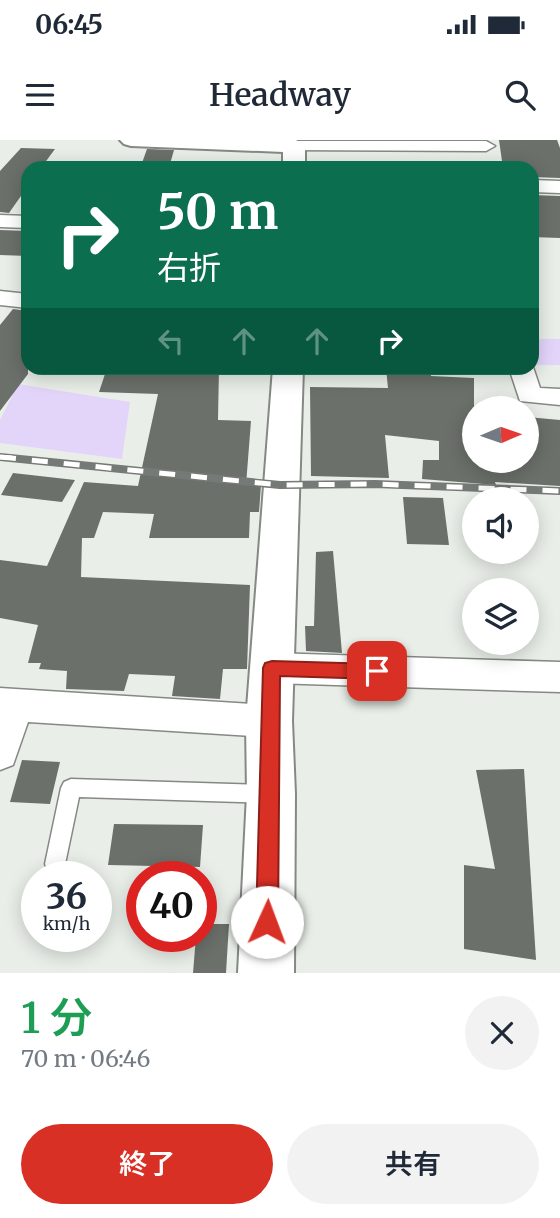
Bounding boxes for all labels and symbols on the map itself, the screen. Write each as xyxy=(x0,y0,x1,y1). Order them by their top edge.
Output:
north arrow xyxy=(462,396,539,472)
pin xyxy=(347,641,407,701)
speed limit sign: 40 xyxy=(126,861,217,952)
position arrow xyxy=(230,885,304,959)

